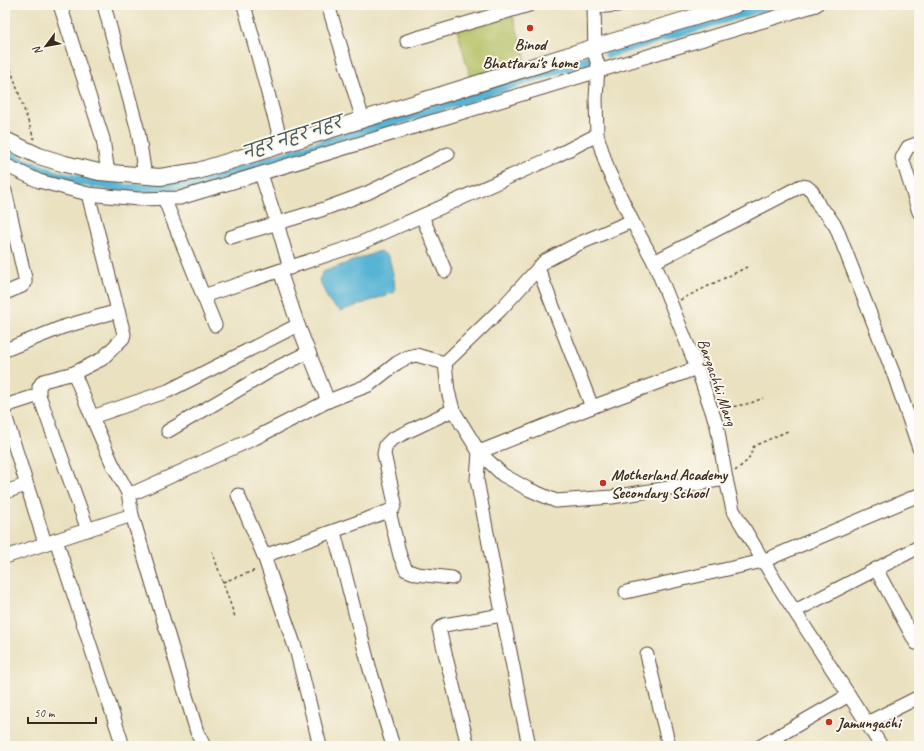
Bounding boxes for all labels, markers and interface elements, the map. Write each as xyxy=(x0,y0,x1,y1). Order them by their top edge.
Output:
marker: Binod Bhattarai's home xyxy=(525,23,535,33)
north arrow xyxy=(26,26,66,66)
place label: Binod Bhattarai's home xyxy=(483,35,579,73)
text: N xyxy=(29,43,45,58)
water label: नहर नहर नहर xyxy=(240,110,349,163)
street label: Bargachhi Marg xyxy=(693,336,742,430)
place label: Motherland Academy Secondary School xyxy=(611,465,728,503)
marker: Motherland Academy Secondary School xyxy=(598,478,608,488)
scale bar xyxy=(28,699,96,725)
text: 50 m xyxy=(34,705,56,721)
place label: Jamungachi xyxy=(836,713,902,733)
marker: Jamungachi xyxy=(824,717,834,727)

